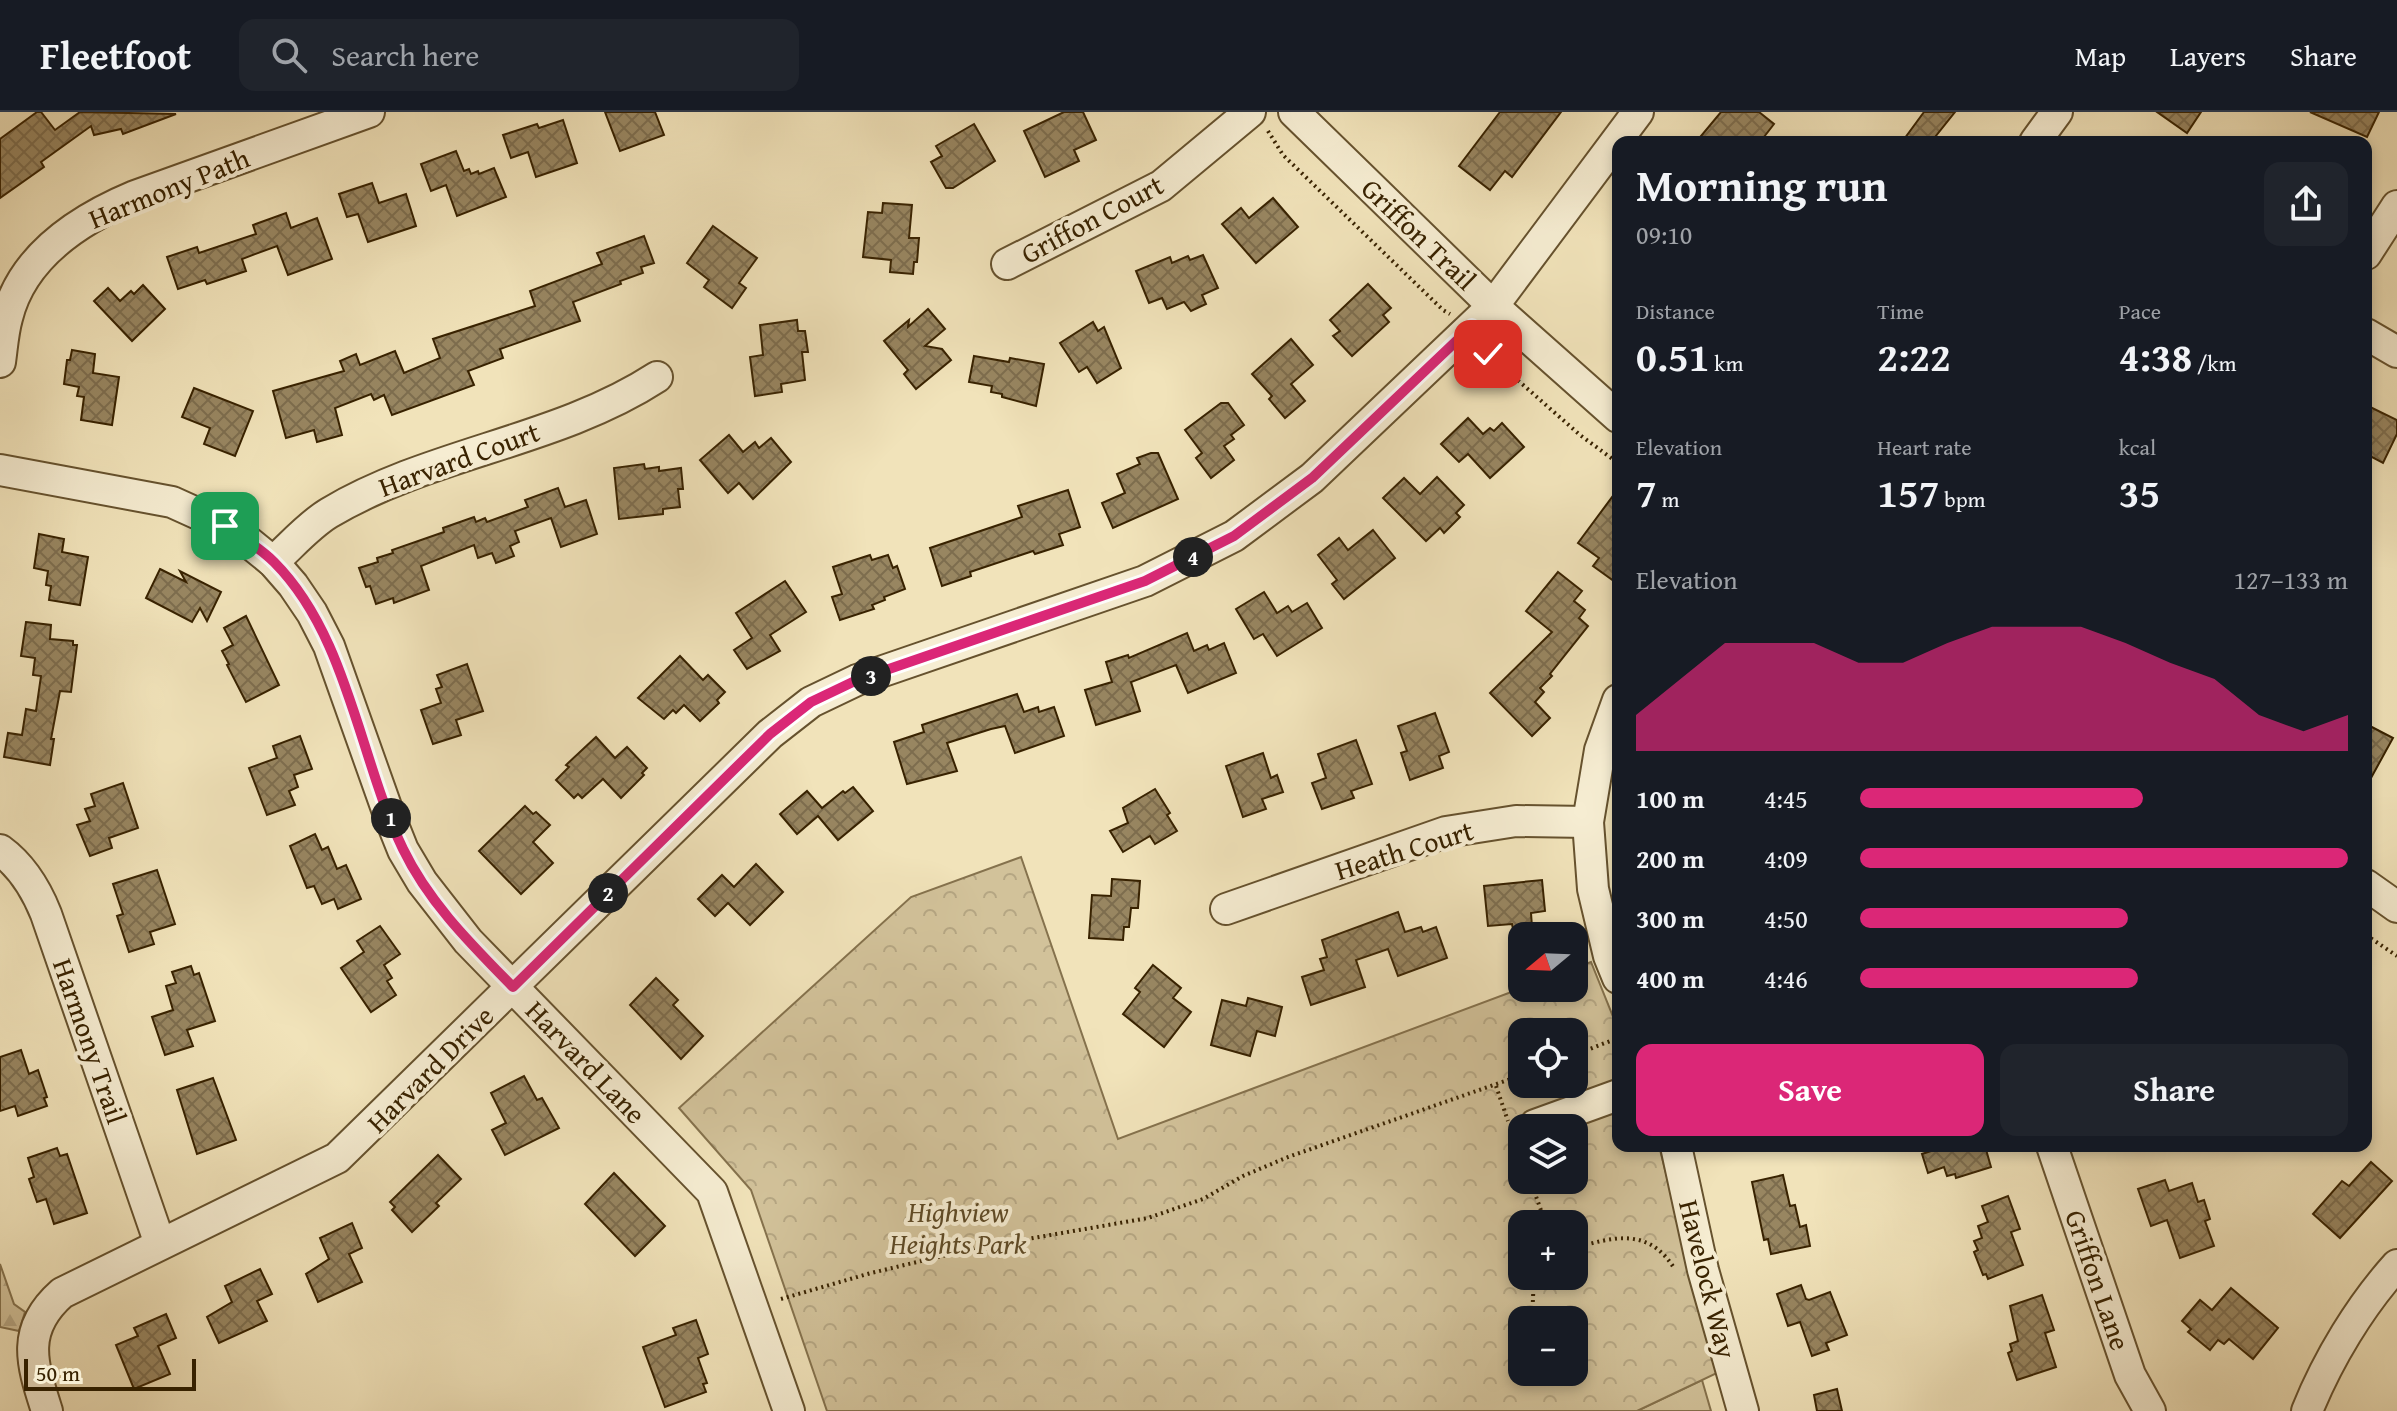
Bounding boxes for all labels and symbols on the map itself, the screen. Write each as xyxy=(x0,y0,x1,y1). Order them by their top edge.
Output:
street label: Harmony Path xyxy=(82,137,256,238)
street label: Griffon Court xyxy=(1013,164,1170,273)
street label: Griffon Trail xyxy=(1353,168,1486,299)
pin xyxy=(1454,320,1522,388)
street label: Harvard Court xyxy=(373,410,545,507)
pin xyxy=(191,492,259,560)
pin: 4 xyxy=(1173,537,1213,577)
pin: 3 xyxy=(851,656,891,696)
pin: 1 xyxy=(371,798,411,838)
street label: Heath Court xyxy=(1330,809,1478,890)
pin: 2 xyxy=(588,873,628,913)
north arrow xyxy=(1508,922,1588,1002)
street label: Harmony Trail xyxy=(43,953,138,1129)
street label: Harvard Lane xyxy=(517,991,656,1133)
street label: Harvard Drive xyxy=(357,996,503,1142)
park label: Highview Heights Park xyxy=(889,1191,1027,1264)
street label: Havelock Way xyxy=(1669,1195,1748,1363)
street label: Griffon Lane xyxy=(2055,1204,2142,1355)
scale bar xyxy=(24,1355,196,1391)

